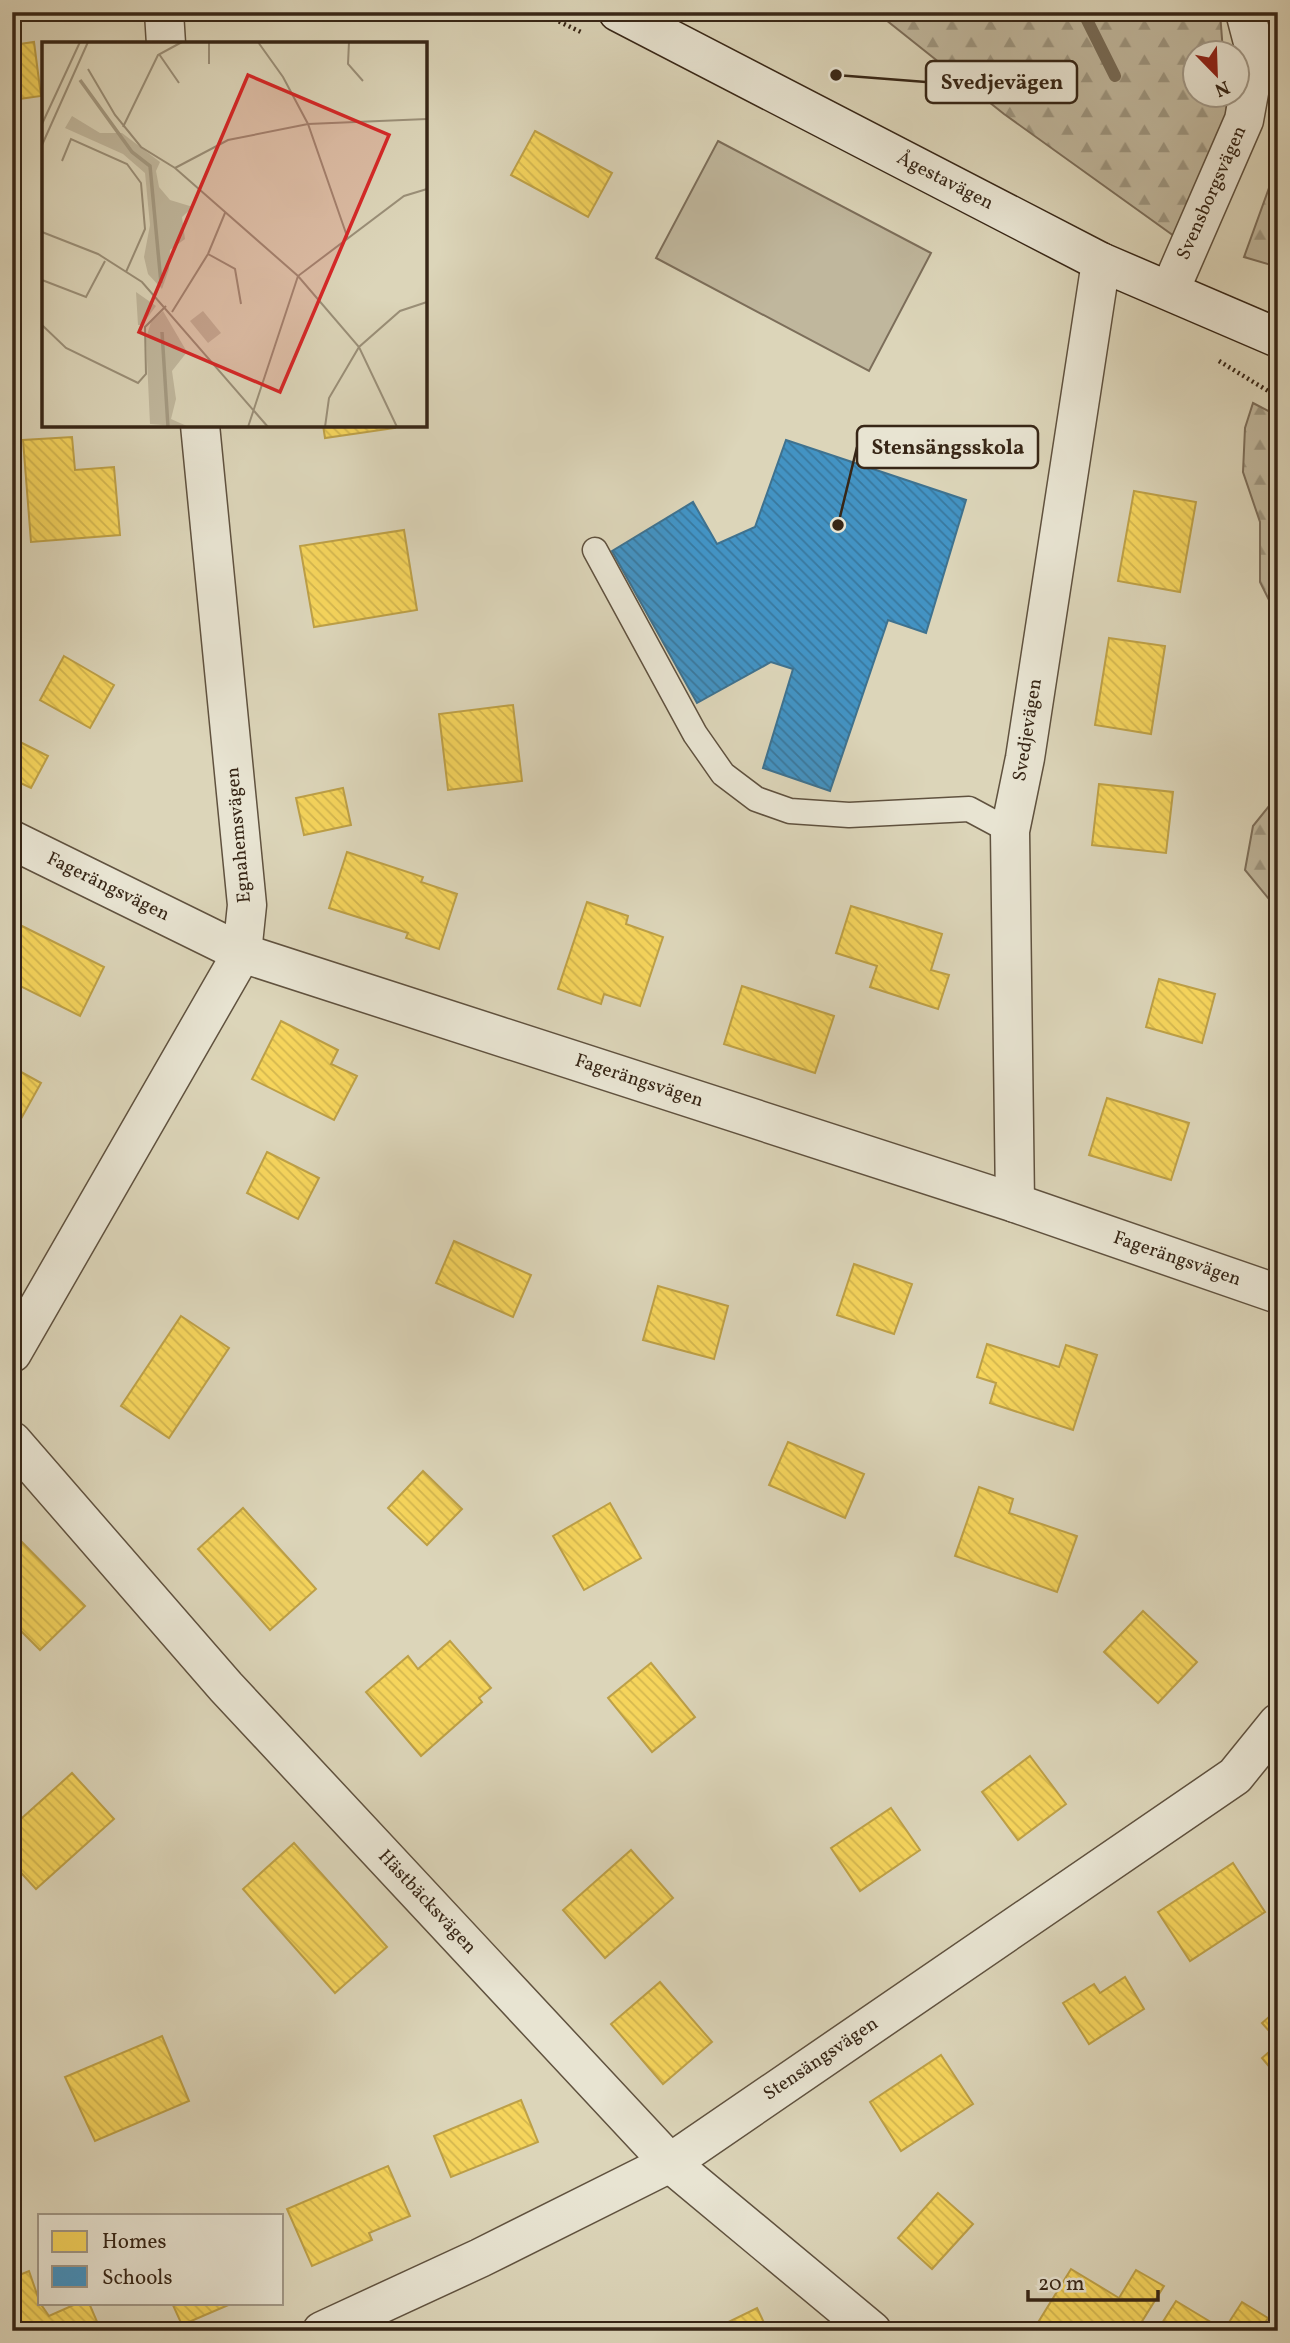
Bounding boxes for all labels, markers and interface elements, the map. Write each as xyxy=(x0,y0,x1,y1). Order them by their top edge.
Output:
north arrow xyxy=(1182,38,1252,108)
inset map xyxy=(42,42,427,427)
callout: Svedjevägen xyxy=(926,61,1077,103)
text: Svedjevägen xyxy=(941,69,1063,98)
text: N xyxy=(1210,73,1233,103)
street label: Svensborgsvägen xyxy=(1171,122,1253,264)
street label: Ågestavägen xyxy=(892,146,998,216)
callout: Stensängsskola xyxy=(857,426,1038,468)
text: Stensängsskola xyxy=(872,434,1024,463)
street label: Svedjevägen xyxy=(1007,677,1049,783)
street label: Egnahemsvägen xyxy=(220,766,258,904)
street label: Fagerängsvägen xyxy=(42,846,174,928)
street label: Fagerängsvägen xyxy=(571,1048,707,1114)
street label: Fagerängsvägen xyxy=(1110,1225,1244,1293)
street label: Hästbäcksvägen xyxy=(372,1844,482,1960)
street label: Stensängsvägen xyxy=(758,2011,884,2107)
legend xyxy=(38,2214,284,2304)
text: Homes xyxy=(102,2228,167,2257)
scale bar xyxy=(1028,2259,1157,2303)
text: Schools xyxy=(102,2264,172,2293)
text: 20 m xyxy=(1038,2270,1084,2299)

